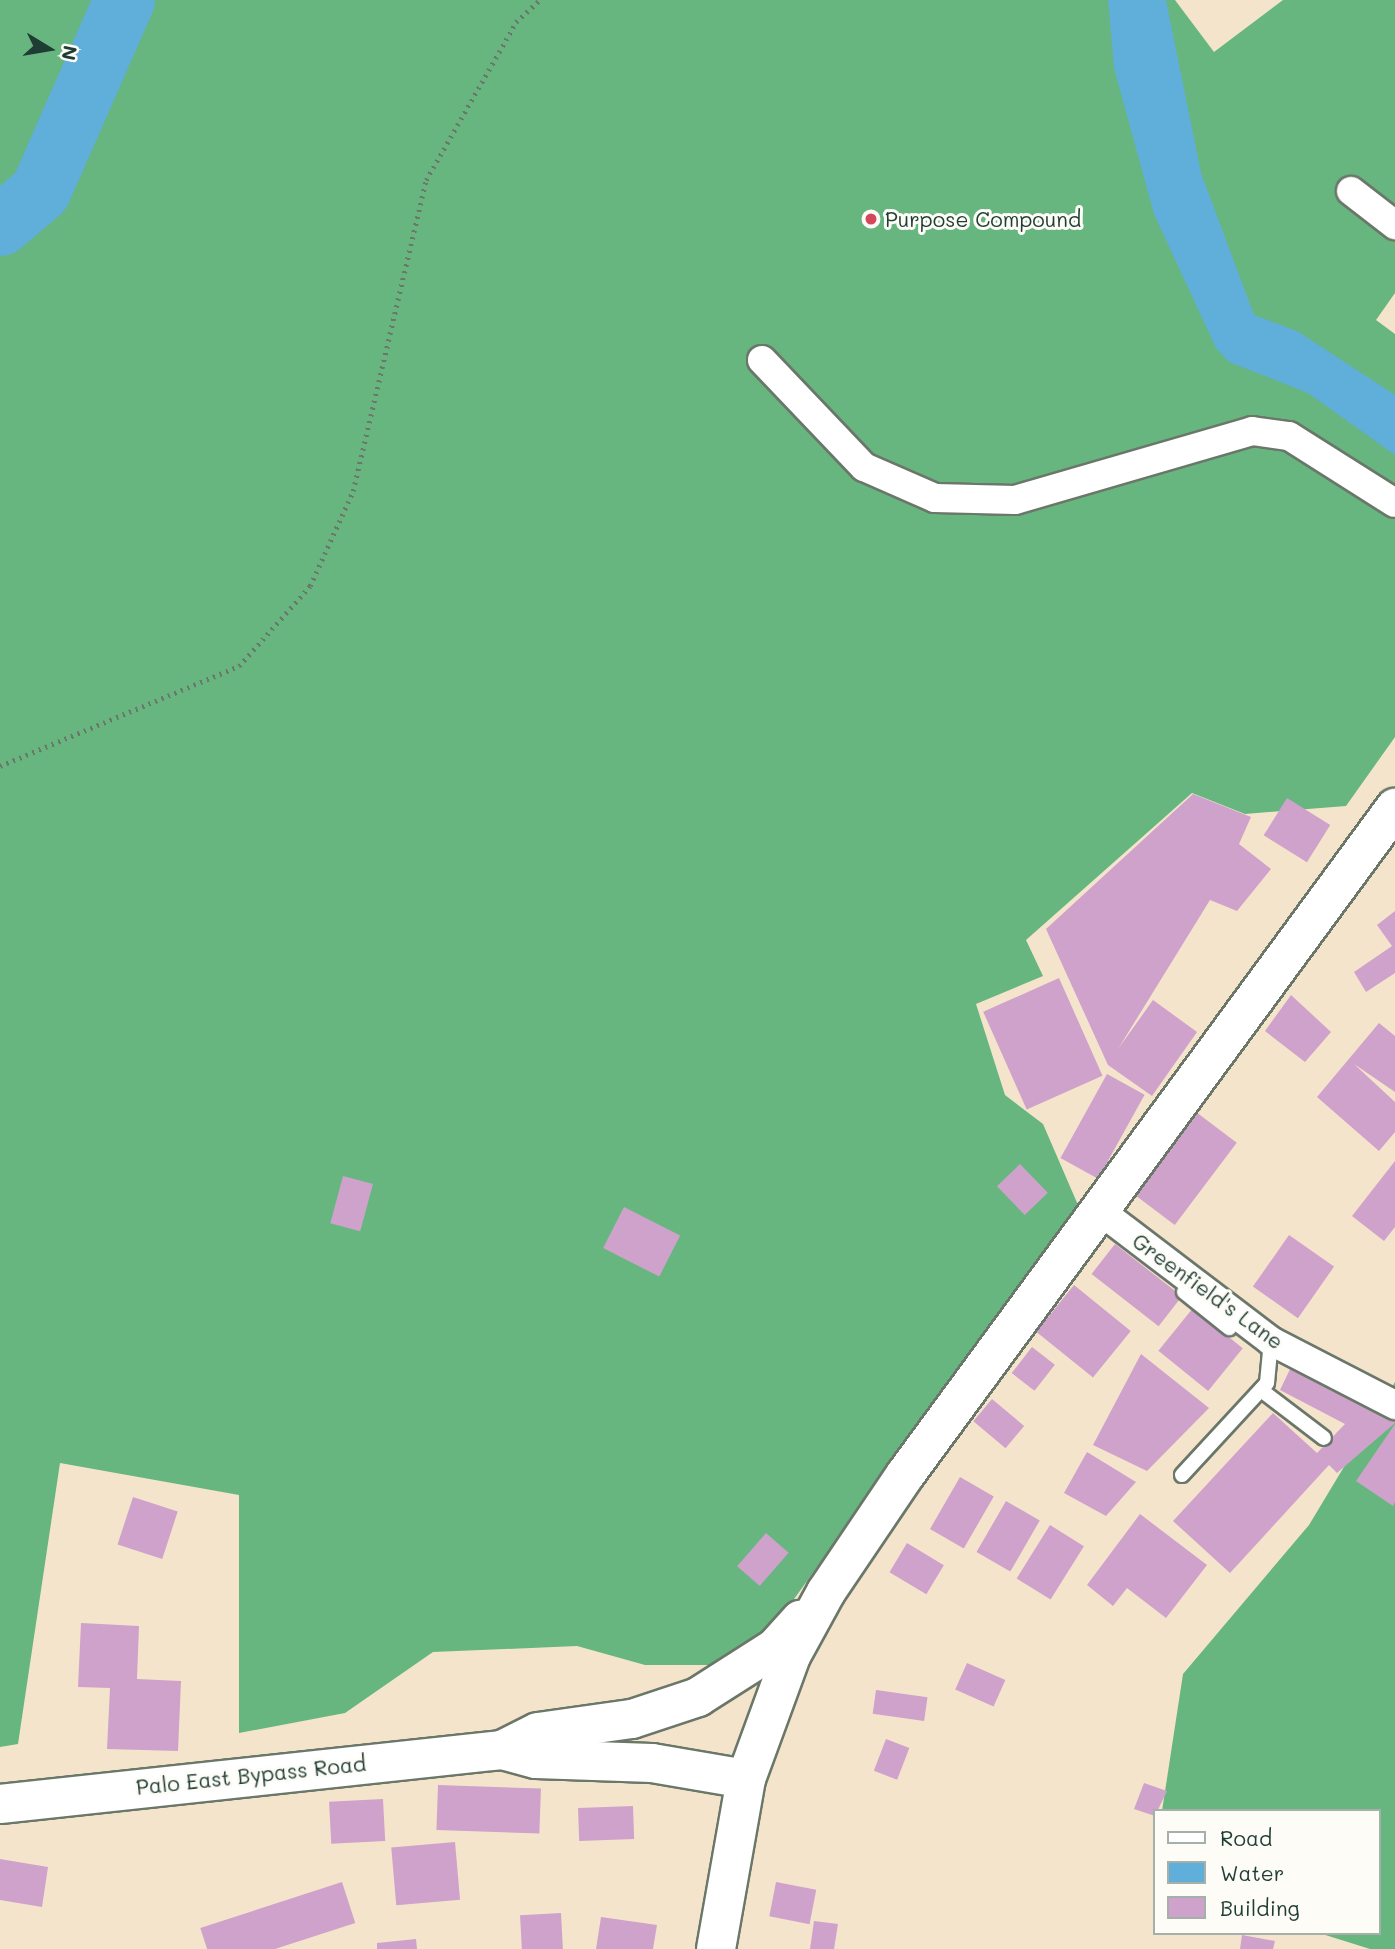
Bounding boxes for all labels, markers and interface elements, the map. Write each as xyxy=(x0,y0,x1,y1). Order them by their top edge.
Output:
north arrow xyxy=(14,14,84,84)
text: N xyxy=(56,44,84,63)
place label: Purpose Compound xyxy=(885,206,1081,232)
marker: Purpose Compound xyxy=(863,211,879,227)
street label: Greenfield's Lane xyxy=(1128,1228,1288,1354)
street label: Palo East Bypass Road xyxy=(135,1750,367,1800)
legend xyxy=(1154,1809,1381,1935)
text: Road xyxy=(1220,1824,1272,1851)
text: Water xyxy=(1220,1859,1284,1886)
text: Building xyxy=(1220,1894,1300,1921)

